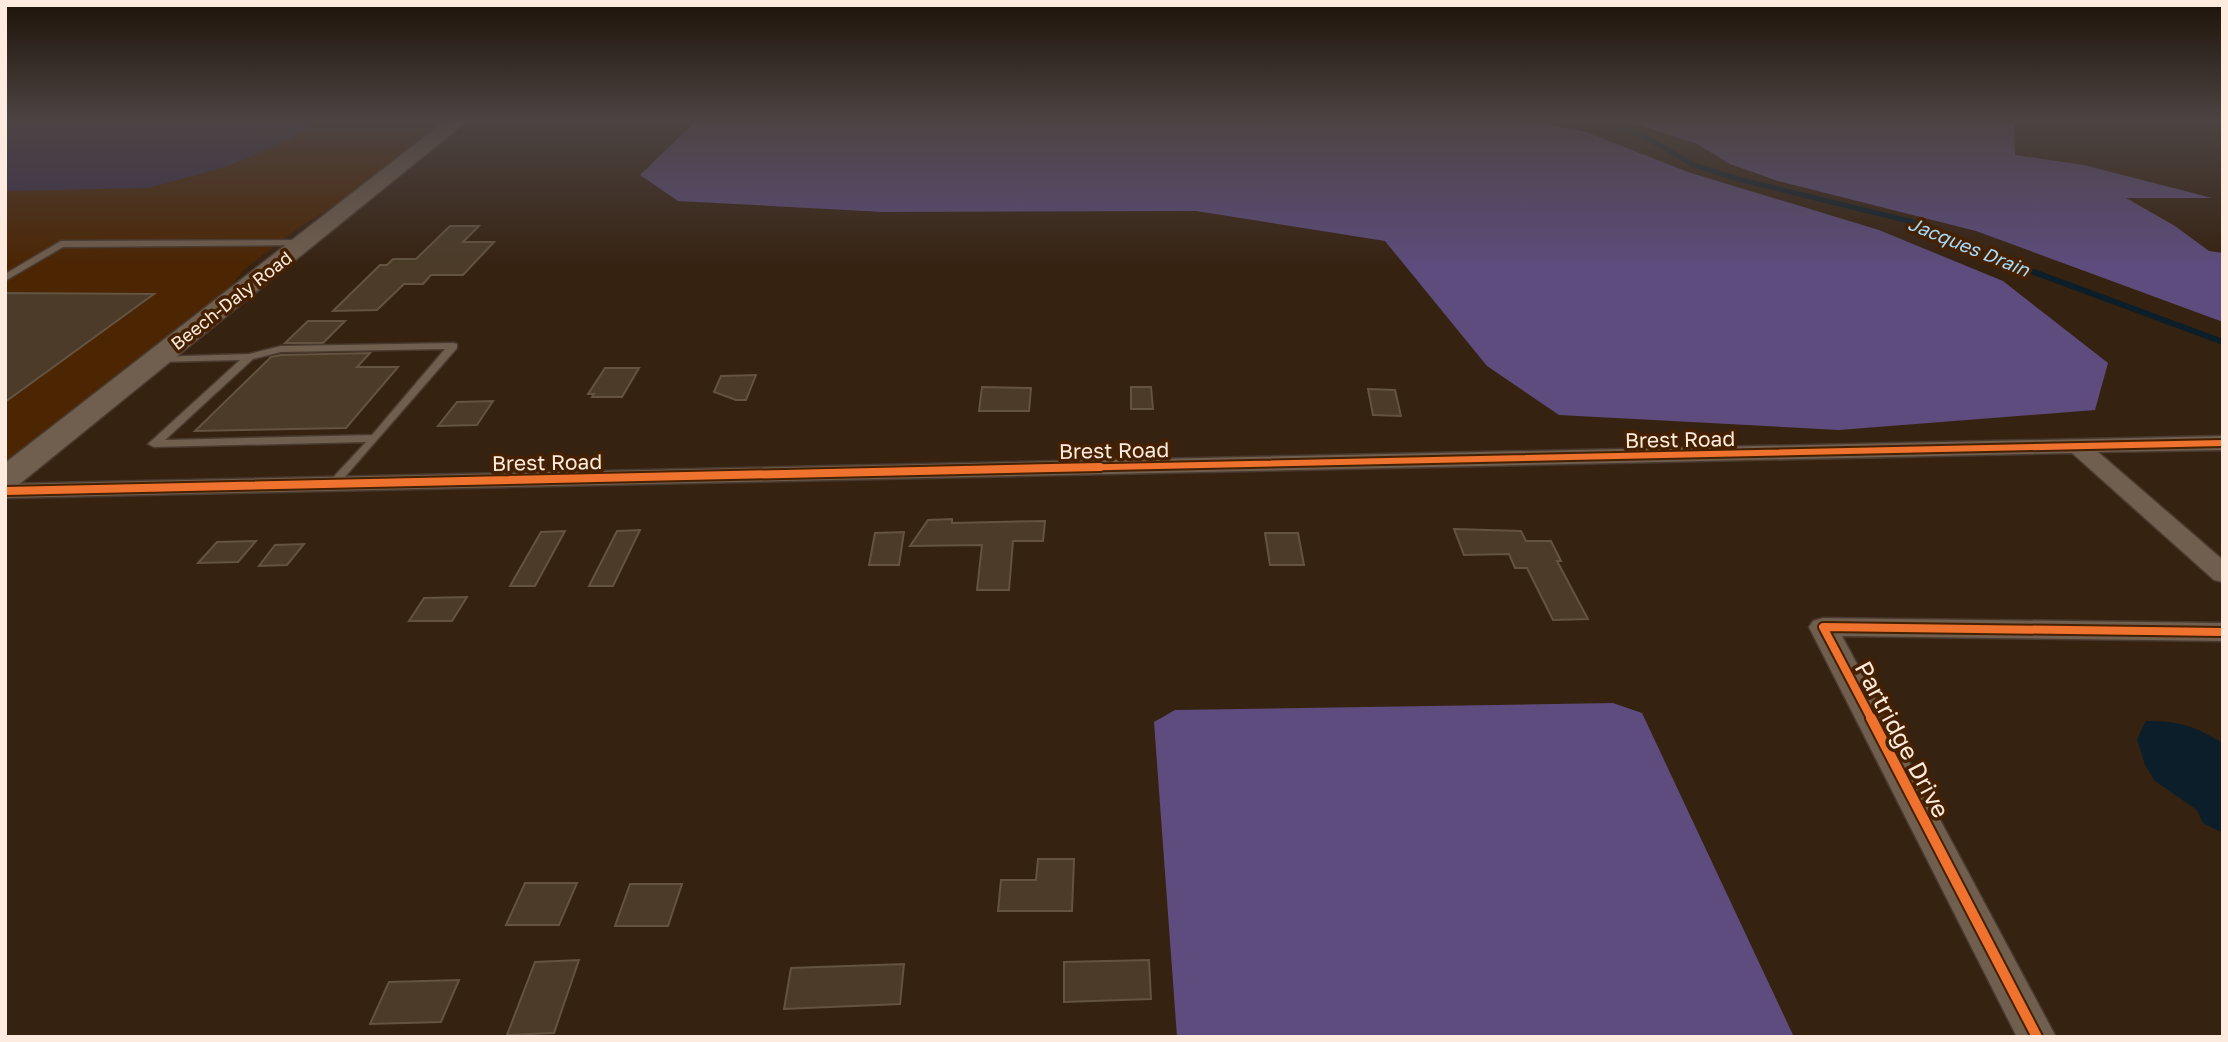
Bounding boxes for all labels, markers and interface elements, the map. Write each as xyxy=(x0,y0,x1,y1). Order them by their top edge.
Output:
water label: Jacques Drain xyxy=(1905,211,2034,281)
street label: Beech-Daly Road xyxy=(166,246,296,354)
street label: Brest Road xyxy=(1625,425,1735,453)
street label: Brest Road xyxy=(1059,436,1169,464)
street label: Brest Road xyxy=(492,448,602,476)
street label: Partridge Drive xyxy=(1850,656,1956,822)

